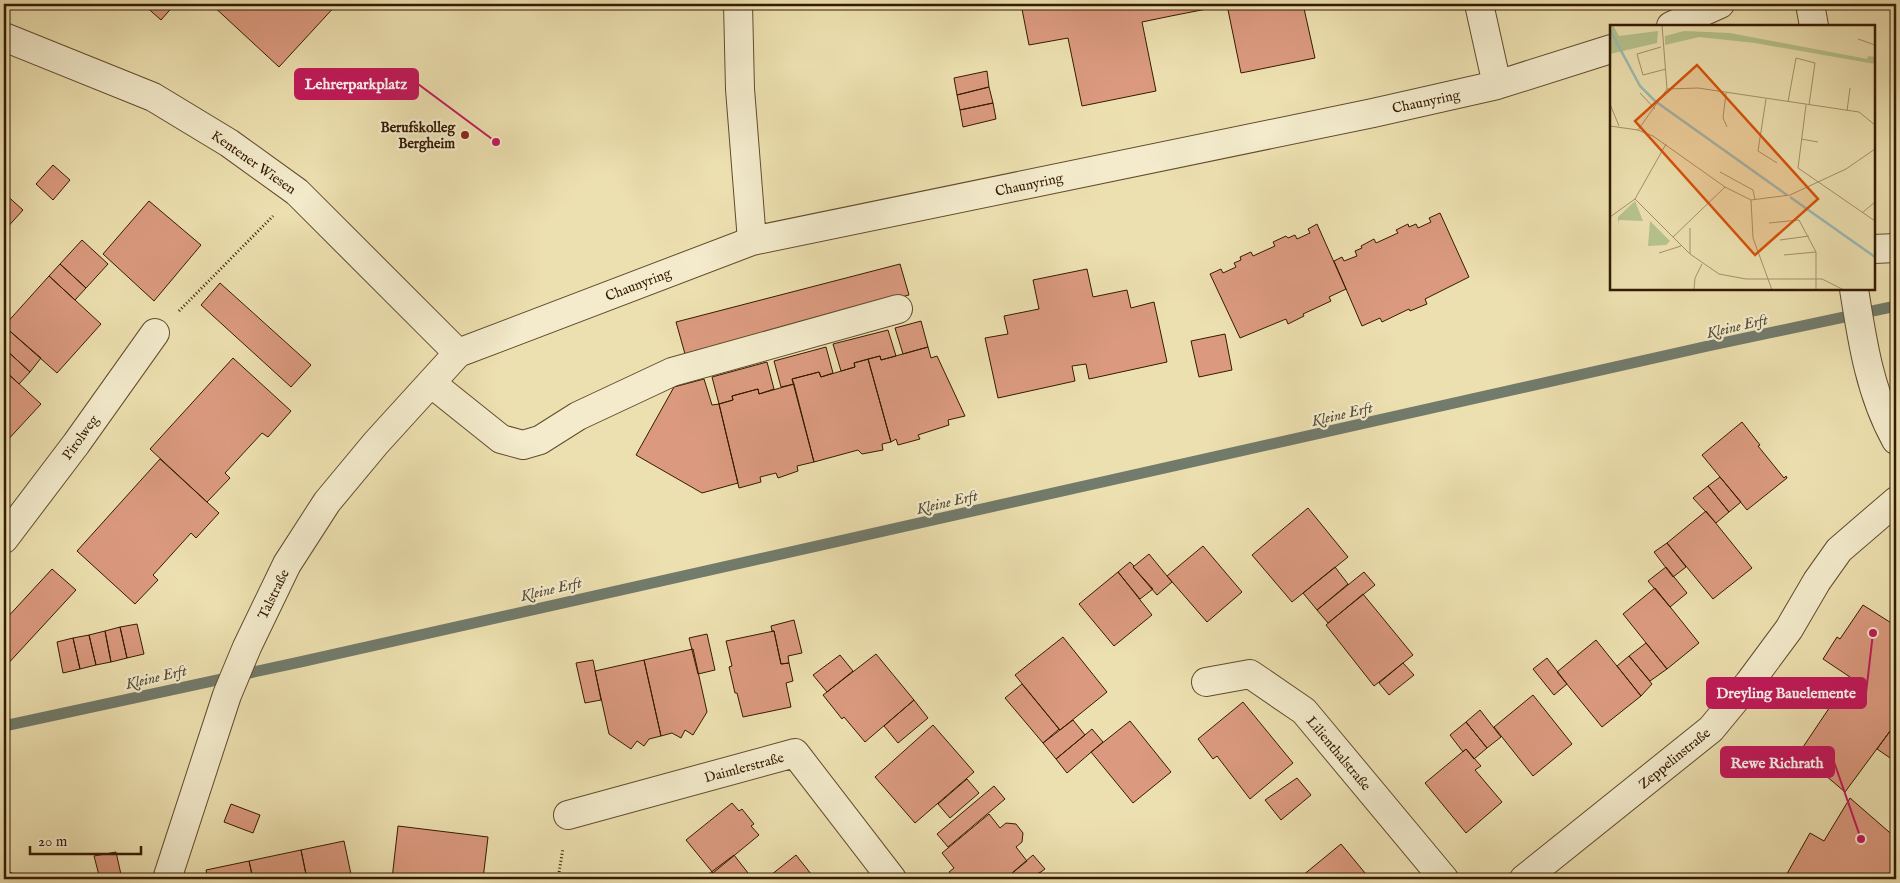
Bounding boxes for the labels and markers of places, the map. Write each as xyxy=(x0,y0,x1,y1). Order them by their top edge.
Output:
callout: Lehrerparkplatz xyxy=(295,69,418,99)
place label: Berufskolleg Bergheim xyxy=(380,119,456,153)
marker: Berufskolleg Bergheim xyxy=(459,129,471,141)
callout: Dreyling Bauelemente xyxy=(1707,678,1866,708)
callout: Rewe Richrath xyxy=(1721,747,1834,777)

